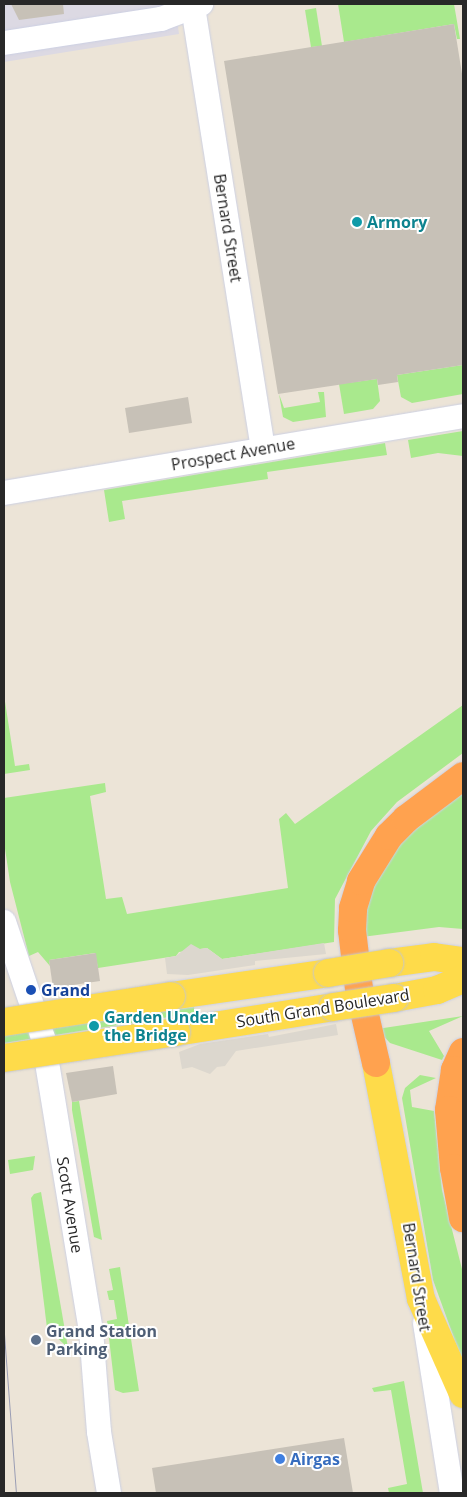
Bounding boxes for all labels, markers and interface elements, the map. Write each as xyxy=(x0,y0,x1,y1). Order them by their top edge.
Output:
street label: Bernard Street xyxy=(210,172,246,284)
place label: Armory xyxy=(367,212,427,232)
marker: Armory xyxy=(351,216,363,228)
street label: Prospect Avenue xyxy=(170,434,296,474)
place label: Grand xyxy=(41,980,90,1000)
marker: Grand xyxy=(25,984,37,996)
street label: South Grand Boulevard xyxy=(235,985,411,1031)
place label: Garden Under the Bridge xyxy=(104,1007,216,1045)
marker: Garden Under the Bridge xyxy=(88,1020,100,1032)
street label: Scott Avenue xyxy=(53,1155,87,1255)
street label: Bernard Street xyxy=(399,1221,435,1333)
place label: Grand Station Parking xyxy=(46,1321,157,1359)
marker: Grand Station Parking xyxy=(30,1334,42,1346)
place label: Airgas xyxy=(290,1449,340,1469)
marker: Airgas xyxy=(274,1453,286,1465)

